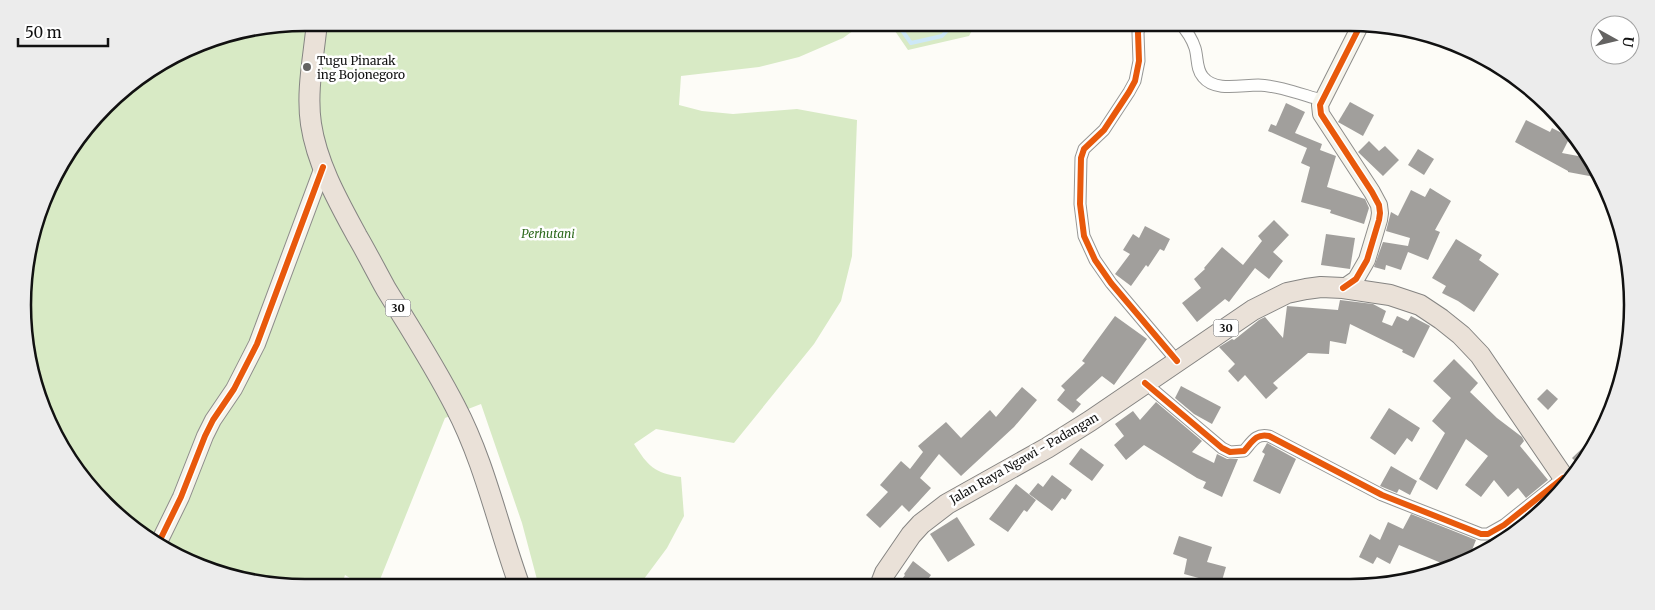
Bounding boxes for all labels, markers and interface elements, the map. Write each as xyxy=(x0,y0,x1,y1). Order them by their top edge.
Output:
scale bar xyxy=(18,15,108,47)
north arrow xyxy=(1590,15,1640,65)
text: 50 m xyxy=(25,23,62,42)
text: U xyxy=(1618,35,1638,49)
place label: Tugu Pinarak ing Bojonegoro xyxy=(317,53,405,82)
marker: Tugu Pinarak ing Bojonegoro xyxy=(301,61,313,73)
park label: Perhutani xyxy=(521,226,575,241)
road number: 30 xyxy=(386,300,410,316)
road number: 30 xyxy=(1214,319,1238,336)
street label: Jalan Raya Ngawi - Padangan xyxy=(946,409,1101,507)

